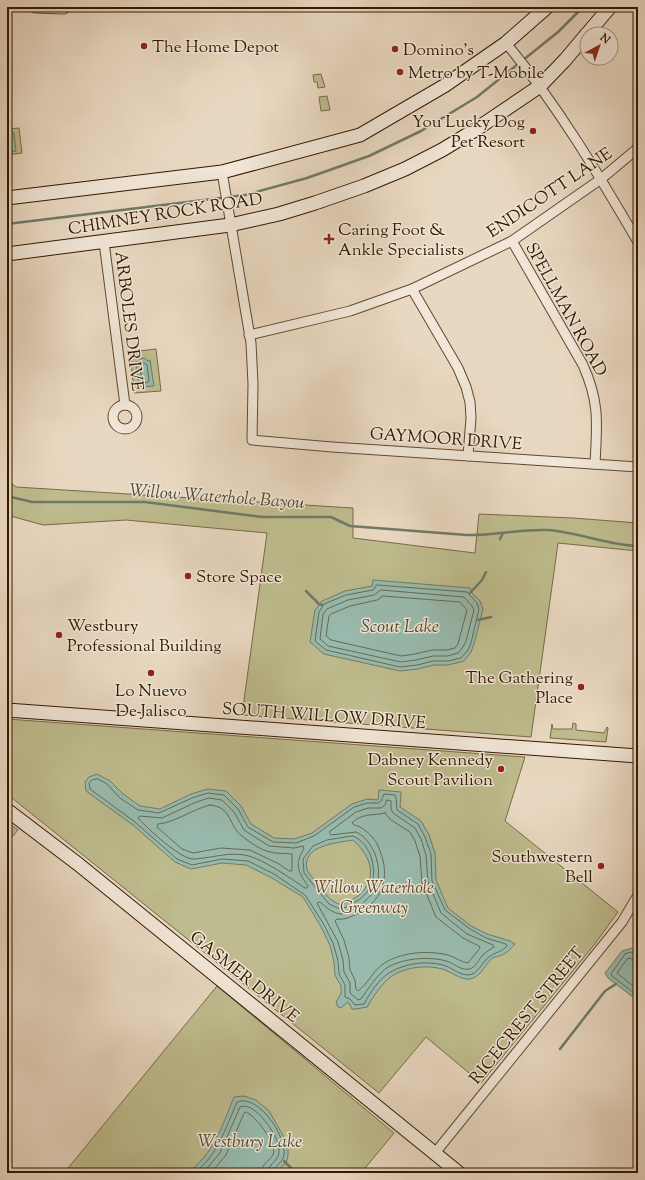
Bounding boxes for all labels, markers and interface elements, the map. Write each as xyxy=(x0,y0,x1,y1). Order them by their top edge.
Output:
north arrow xyxy=(579,26,619,66)
text: N xyxy=(596,30,613,48)
place label: The Home Depot xyxy=(152,36,279,60)
place label: Domino's xyxy=(403,39,474,63)
marker: The Home Depot xyxy=(139,41,149,51)
marker: Domino's xyxy=(390,44,400,54)
place label: Metro by T-Mobile xyxy=(408,62,544,86)
marker: Metro by T-Mobile xyxy=(395,67,405,77)
place label: You Lucky Dog Pet Resort xyxy=(412,111,525,155)
marker: You Lucky Dog Pet Resort xyxy=(528,126,538,136)
street label: ENDICOTT LANE xyxy=(483,143,618,245)
street label: CHIMNEY ROCK ROAD xyxy=(66,188,264,242)
place label: Caring Foot & Ankle Specialists xyxy=(338,219,464,263)
marker: Caring Foot & Ankle Specialists xyxy=(323,233,335,245)
street label: SPELLMAN ROAD xyxy=(518,239,612,381)
street label: ARBOLES DRIVE xyxy=(108,250,149,393)
street label: GAYMOOR DRIVE xyxy=(369,423,523,457)
water label: Willow Waterhole Bayou xyxy=(128,479,306,517)
place label: Store Space xyxy=(196,566,282,590)
marker: Store Space xyxy=(183,571,193,581)
place label: Westbury Professional Building xyxy=(67,615,222,659)
water label: Scout Lake xyxy=(361,615,439,641)
marker: Westbury Professional Building xyxy=(54,630,64,640)
place label: The Gathering Place xyxy=(465,667,573,711)
marker: Lo Nuevo De Jalisco xyxy=(146,668,156,678)
place label: Lo Nuevo De Jalisco xyxy=(115,680,187,724)
marker: The Gathering Place xyxy=(576,682,586,692)
street label: SOUTH WILLOW DRIVE xyxy=(221,698,427,736)
place label: Dabney Kennedy Scout Pavilion xyxy=(368,749,494,793)
marker: Dabney Kennedy Scout Pavilion xyxy=(496,764,506,774)
place label: Southwestern Bell xyxy=(491,846,593,890)
marker: Southwestern Bell xyxy=(596,861,606,871)
park label: Willow Waterhole Greenway xyxy=(314,877,434,921)
street label: GASMER DRIVE xyxy=(184,926,303,1029)
street label: RICECREST STREET xyxy=(465,942,591,1090)
water label: Westbury Lake xyxy=(198,1130,302,1156)

